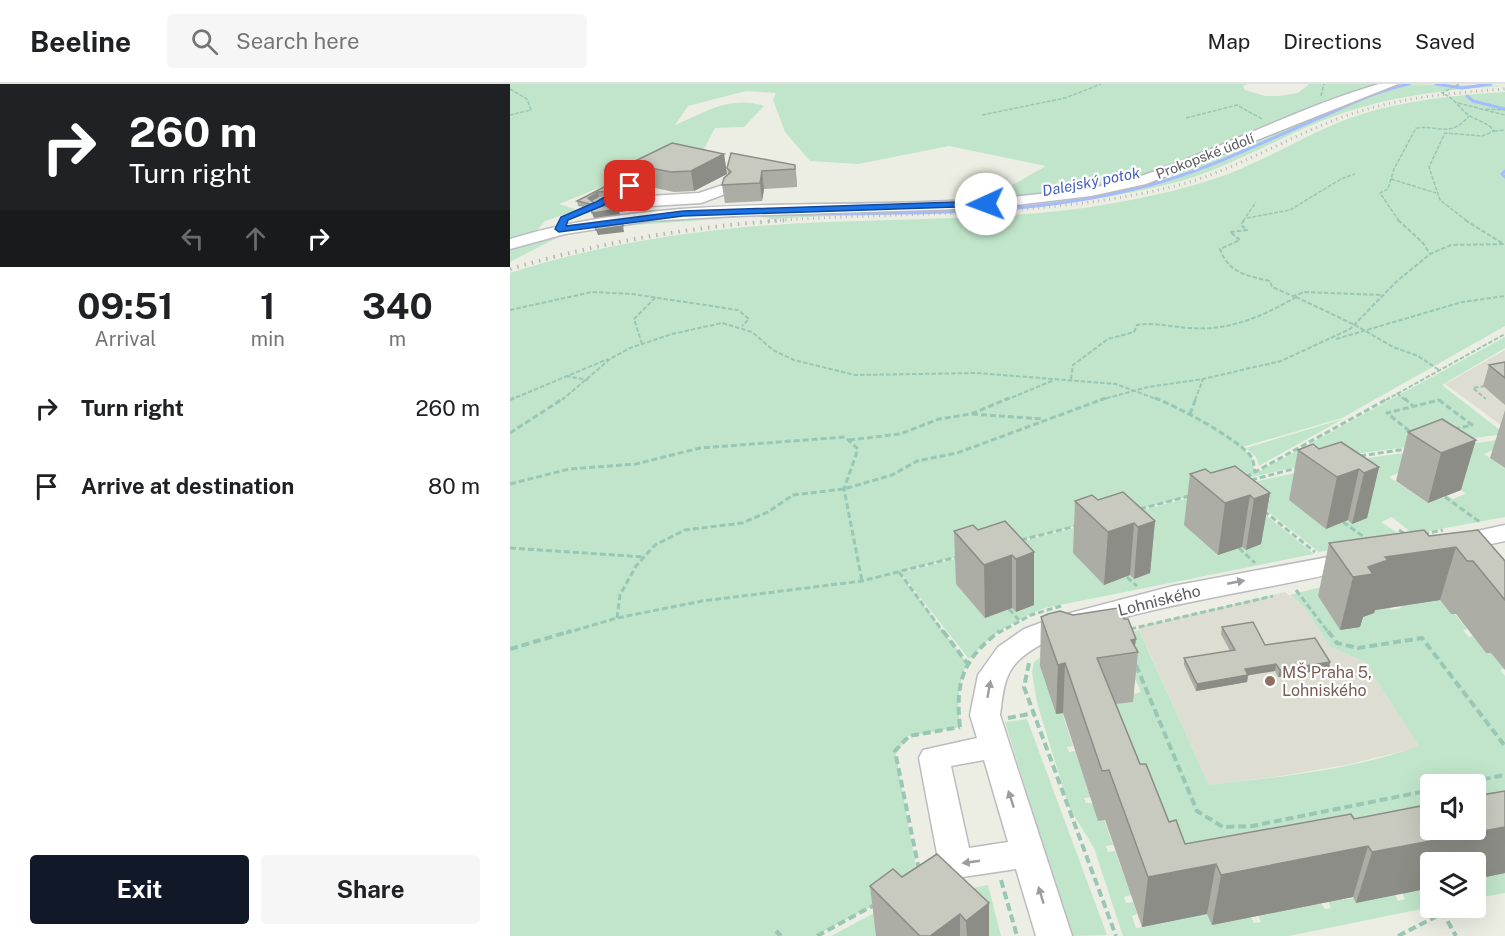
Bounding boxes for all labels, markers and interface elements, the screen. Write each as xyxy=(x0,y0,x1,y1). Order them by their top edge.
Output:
search box xyxy=(167,14,587,68)
text: Beeline xyxy=(30,25,131,58)
icon: search xyxy=(188,25,221,58)
text: Search here xyxy=(236,28,360,54)
text: Map xyxy=(1208,29,1250,54)
text: Directions xyxy=(1283,29,1382,54)
text: Saved xyxy=(1415,29,1475,54)
text: 260 m xyxy=(129,107,257,156)
icon: right xyxy=(30,108,108,186)
street label: Prokopské údolí xyxy=(1154,130,1257,182)
text: Turn right xyxy=(129,157,252,189)
pin xyxy=(604,160,655,211)
water label: Dalejský potok xyxy=(1041,164,1142,199)
icon: arrive xyxy=(613,169,646,202)
position arrow xyxy=(954,172,1018,236)
icon: left xyxy=(176,222,209,255)
icon: ahead xyxy=(239,222,272,255)
icon: right xyxy=(302,222,335,255)
text: 09:51 xyxy=(77,285,174,327)
text: 1 xyxy=(260,285,276,327)
text: 340 xyxy=(362,285,433,327)
text: Arrival xyxy=(95,327,156,351)
text: min xyxy=(251,327,285,351)
text: m xyxy=(389,327,406,351)
icon: right xyxy=(30,392,63,425)
text: Turn right xyxy=(81,395,184,421)
text: 260 m xyxy=(415,395,480,421)
icon: arrive xyxy=(30,470,63,503)
text: Arrive at destination xyxy=(81,473,294,499)
text: 80 m xyxy=(428,473,480,499)
one-way arrow xyxy=(1226,577,1245,586)
street label: Lohniského xyxy=(1116,581,1202,620)
place label: MŠ Praha 5, Lohniského xyxy=(1282,662,1372,700)
marker: MŠ Praha 5, Lohniského xyxy=(1263,674,1277,688)
one-way arrow xyxy=(985,679,994,698)
map controls xyxy=(1420,774,1486,918)
button: sound xyxy=(1420,774,1486,840)
one-way arrow xyxy=(1006,790,1016,808)
button: layers xyxy=(1420,852,1486,918)
button: Exit xyxy=(30,855,249,924)
button: Share xyxy=(261,855,480,924)
one-way arrow xyxy=(961,857,980,866)
one-way arrow xyxy=(1036,886,1045,904)

